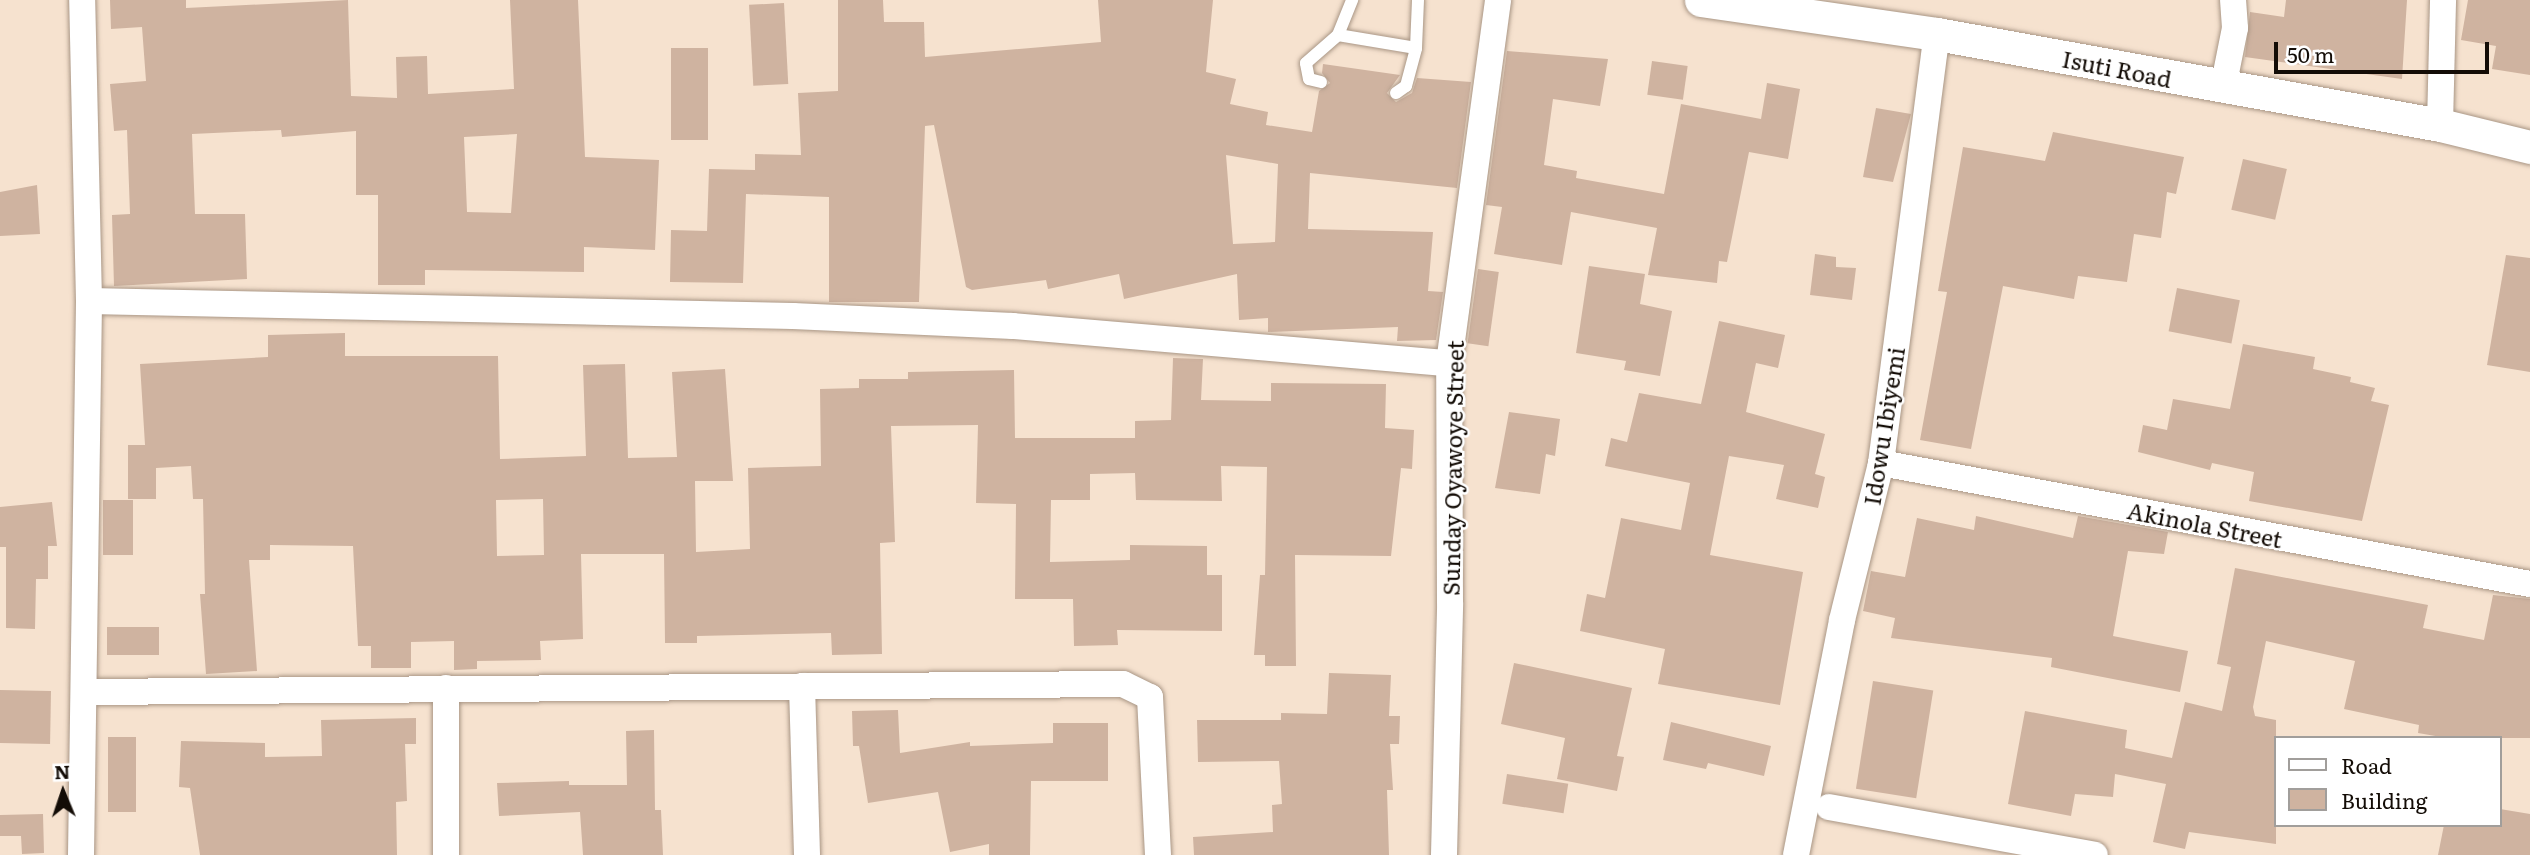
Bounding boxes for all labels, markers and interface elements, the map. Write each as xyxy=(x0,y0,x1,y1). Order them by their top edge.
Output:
scale bar xyxy=(2278,28,2493,72)
text: 50 m xyxy=(2287,38,2334,69)
street label: Isuti Road xyxy=(2060,44,2174,92)
street label: Sunday Oyawoye Street xyxy=(1436,340,1468,596)
street label: Idowu Ibiyemi xyxy=(1857,345,1909,507)
street label: Akinola Street xyxy=(2125,495,2285,553)
legend xyxy=(2274,736,2502,827)
text: Road xyxy=(2341,749,2392,780)
north arrow xyxy=(28,757,98,827)
text: N xyxy=(54,757,71,785)
text: Building xyxy=(2341,784,2427,815)

